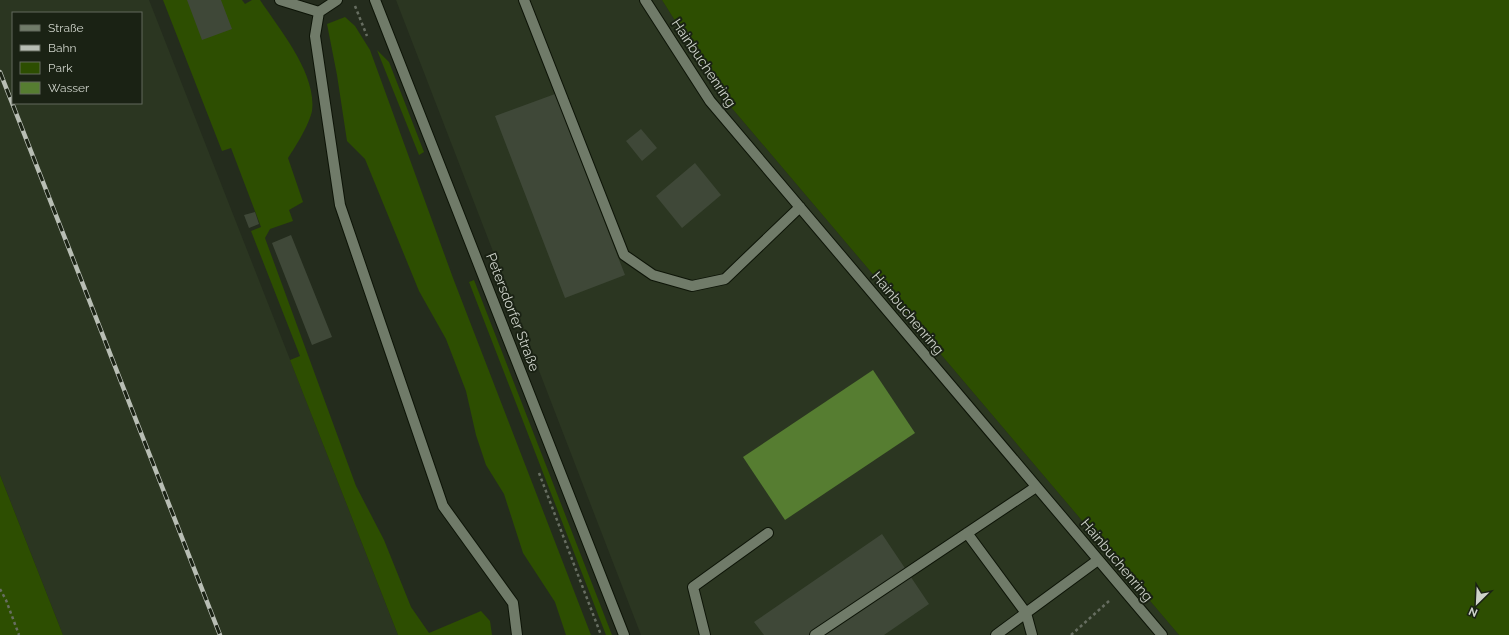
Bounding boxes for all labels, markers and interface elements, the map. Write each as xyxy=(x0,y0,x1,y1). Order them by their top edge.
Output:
legend xyxy=(12,12,142,104)
street label: Hainbuchenring xyxy=(669,16,739,110)
text: Straße xyxy=(48,21,84,35)
text: Bahn xyxy=(48,41,77,55)
text: Park xyxy=(48,61,73,75)
text: Wasser xyxy=(48,81,90,95)
street label: Petersdorfer Straße xyxy=(483,251,543,373)
street label: Hainbuchenring xyxy=(869,268,947,358)
street label: Hainbuchenring xyxy=(1078,515,1156,605)
north arrow xyxy=(1457,583,1497,623)
text: N xyxy=(1467,604,1480,619)

